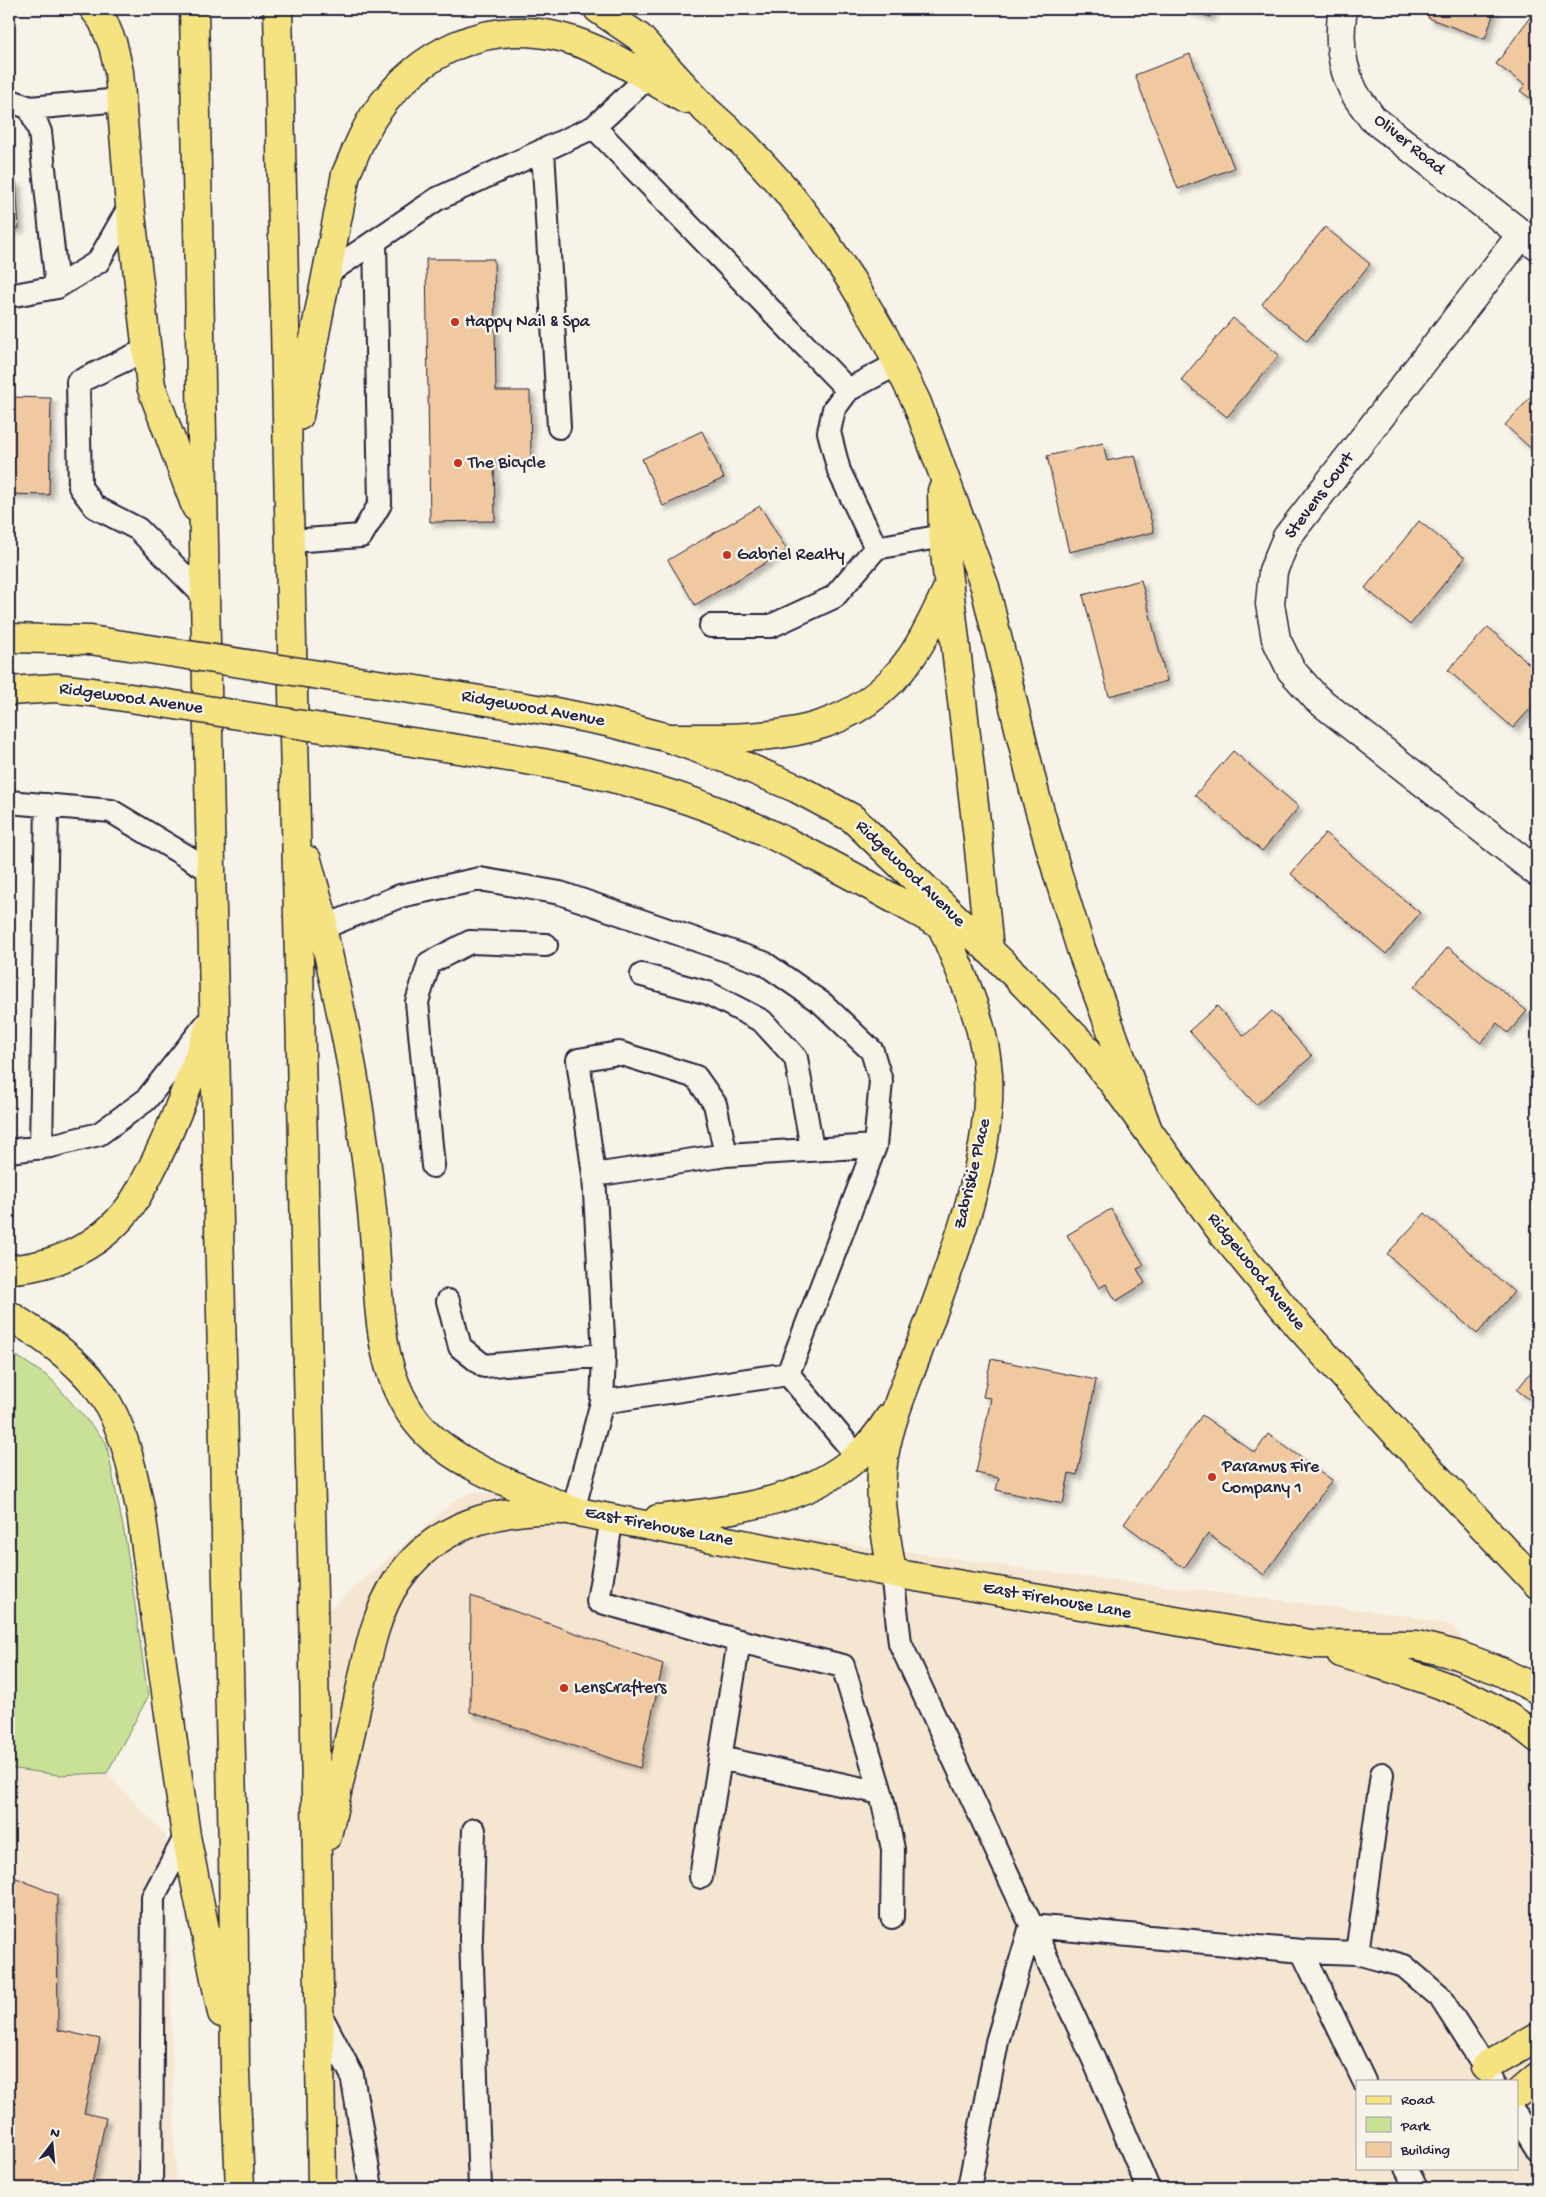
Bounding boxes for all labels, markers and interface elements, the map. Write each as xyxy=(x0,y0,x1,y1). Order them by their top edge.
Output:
street label: Oliver Road xyxy=(1369,110,1450,181)
place label: Happy Nail & Spa xyxy=(465,312,591,333)
marker: Happy Nail & Spa xyxy=(449,316,461,328)
street label: Stevens Court xyxy=(1281,447,1360,543)
place label: The Bicycle xyxy=(467,453,546,474)
marker: The Bicycle xyxy=(452,457,464,469)
place label: Gabriel Realty xyxy=(737,545,845,566)
marker: Gabriel Realty xyxy=(721,549,733,561)
street label: Ridgewood Avenue xyxy=(58,679,205,720)
street label: Ridgewood Avenue xyxy=(460,686,607,732)
street label: Ridgewood Avenue xyxy=(851,816,970,932)
street label: Zabriskie Place xyxy=(950,1116,996,1231)
street label: Ridgewood Avenue xyxy=(1202,1209,1310,1335)
place label: Paramus Fire Company 1 xyxy=(1221,1457,1320,1499)
marker: Paramus Fire Company 1 xyxy=(1206,1471,1218,1483)
street label: East Firehouse Lane xyxy=(583,1502,735,1552)
street label: East Firehouse Lane xyxy=(981,1578,1134,1625)
place label: LensCrafters xyxy=(574,1678,668,1699)
marker: LensCrafters xyxy=(558,1682,570,1694)
legend xyxy=(1356,2080,1518,2170)
text: Road xyxy=(1401,2092,1435,2110)
text: Park xyxy=(1400,2118,1431,2136)
north arrow xyxy=(28,2120,78,2170)
text: N xyxy=(48,2124,62,2143)
text: Building xyxy=(1400,2142,1450,2160)

